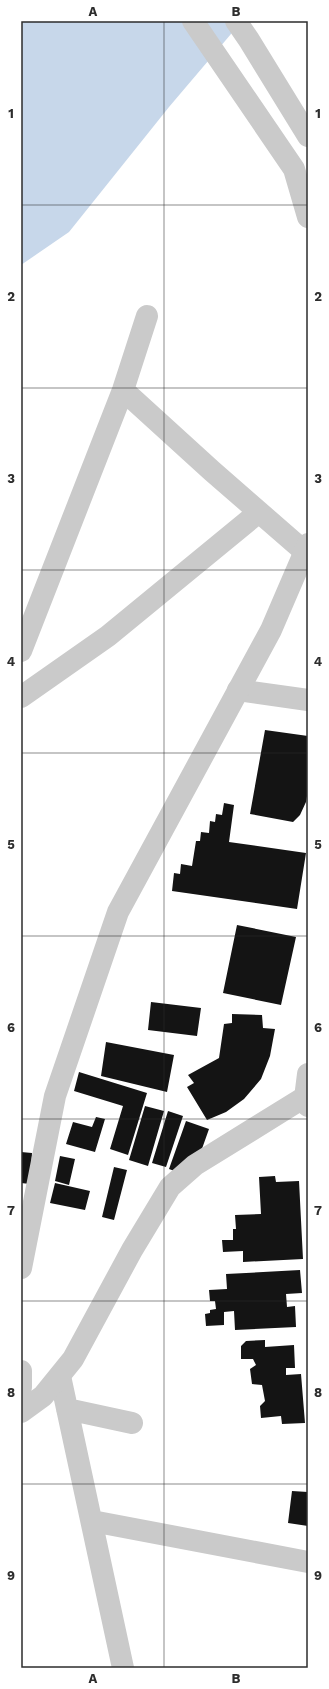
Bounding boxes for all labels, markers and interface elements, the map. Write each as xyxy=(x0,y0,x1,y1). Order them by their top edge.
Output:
text: A xyxy=(89,4,98,19)
text: B xyxy=(232,4,241,19)
text: 1 xyxy=(8,106,14,121)
text: 1 xyxy=(315,106,321,121)
text: 2 xyxy=(7,289,15,304)
text: 2 xyxy=(314,289,322,304)
text: 3 xyxy=(7,471,15,486)
text: 3 xyxy=(314,471,322,486)
text: 4 xyxy=(7,654,16,669)
text: 4 xyxy=(314,654,323,669)
text: 5 xyxy=(7,837,15,852)
text: 5 xyxy=(314,837,322,852)
text: 6 xyxy=(7,1020,15,1035)
text: 6 xyxy=(314,1020,322,1035)
text: 7 xyxy=(7,1203,15,1218)
text: 7 xyxy=(314,1203,322,1218)
text: 8 xyxy=(7,1385,15,1400)
text: 8 xyxy=(314,1385,322,1400)
text: 9 xyxy=(7,1568,15,1583)
text: 9 xyxy=(314,1568,322,1583)
text: A xyxy=(89,1671,98,1686)
text: B xyxy=(232,1671,241,1686)

